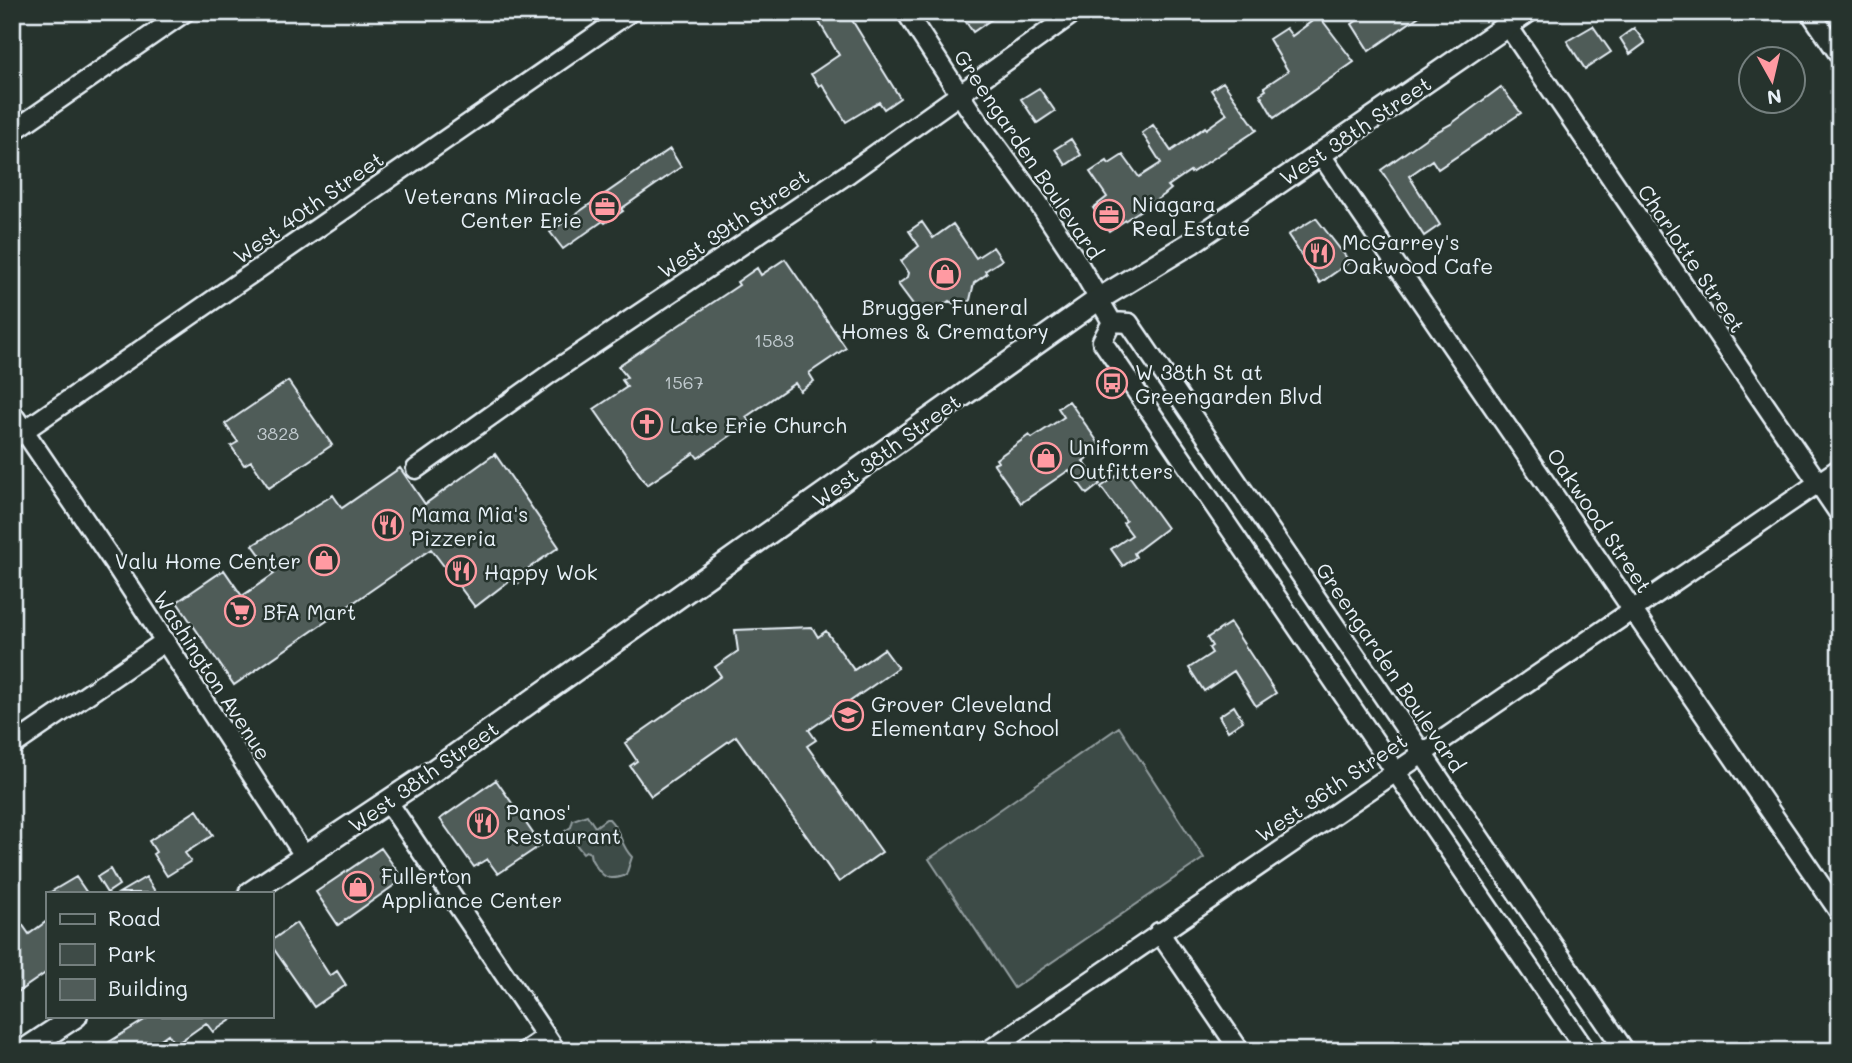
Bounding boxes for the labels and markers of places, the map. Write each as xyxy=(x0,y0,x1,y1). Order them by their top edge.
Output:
place label: Veterans Miracle Center Erie xyxy=(404,182,582,233)
office icon: Veterans Miracle Center Erie xyxy=(588,190,622,224)
place label: Niagara Real Estate xyxy=(1132,190,1250,241)
office icon: Niagara Real Estate xyxy=(1092,198,1126,232)
place label: McGarrey's Oakwood Cafe xyxy=(1342,228,1493,279)
restaurant icon: McGarrey's Oakwood Cafe xyxy=(1302,236,1336,270)
shop icon: Brugger Funeral Homes & Crematory xyxy=(928,257,962,291)
place label: Brugger Funeral Homes & Crematory xyxy=(841,293,1049,344)
place label: W 38th St at Greengarden Blvd xyxy=(1135,358,1322,409)
bus stop icon: W 38th St at Greengarden Blvd xyxy=(1095,366,1129,400)
church icon: Lake Erie Church xyxy=(630,407,664,441)
place label: Lake Erie Church xyxy=(670,411,847,438)
place label: Uniform Outfitters xyxy=(1069,433,1173,484)
shop icon: Uniform Outfitters xyxy=(1029,441,1063,475)
place label: Mama Mia's Pizzeria xyxy=(411,500,528,551)
restaurant icon: Mama Mia's Pizzeria xyxy=(371,508,405,542)
shop icon: Valu Home Center xyxy=(307,543,341,577)
place label: Valu Home Center xyxy=(115,547,301,574)
restaurant icon: Happy Wok xyxy=(444,554,478,588)
place label: Happy Wok xyxy=(484,558,598,585)
supermarket icon: BFA Mart xyxy=(223,594,257,628)
place label: BFA Mart xyxy=(263,598,356,625)
place label: Grover Cleveland Elementary School xyxy=(871,690,1059,741)
school or university icon: Grover Cleveland Elementary School xyxy=(831,698,865,732)
place label: Panos' Restaurant xyxy=(506,798,621,849)
restaurant icon: Panos' Restaurant xyxy=(466,806,500,840)
place label: Fullerton Appliance Center xyxy=(381,862,562,913)
shop icon: Fullerton Appliance Center xyxy=(341,870,375,904)

